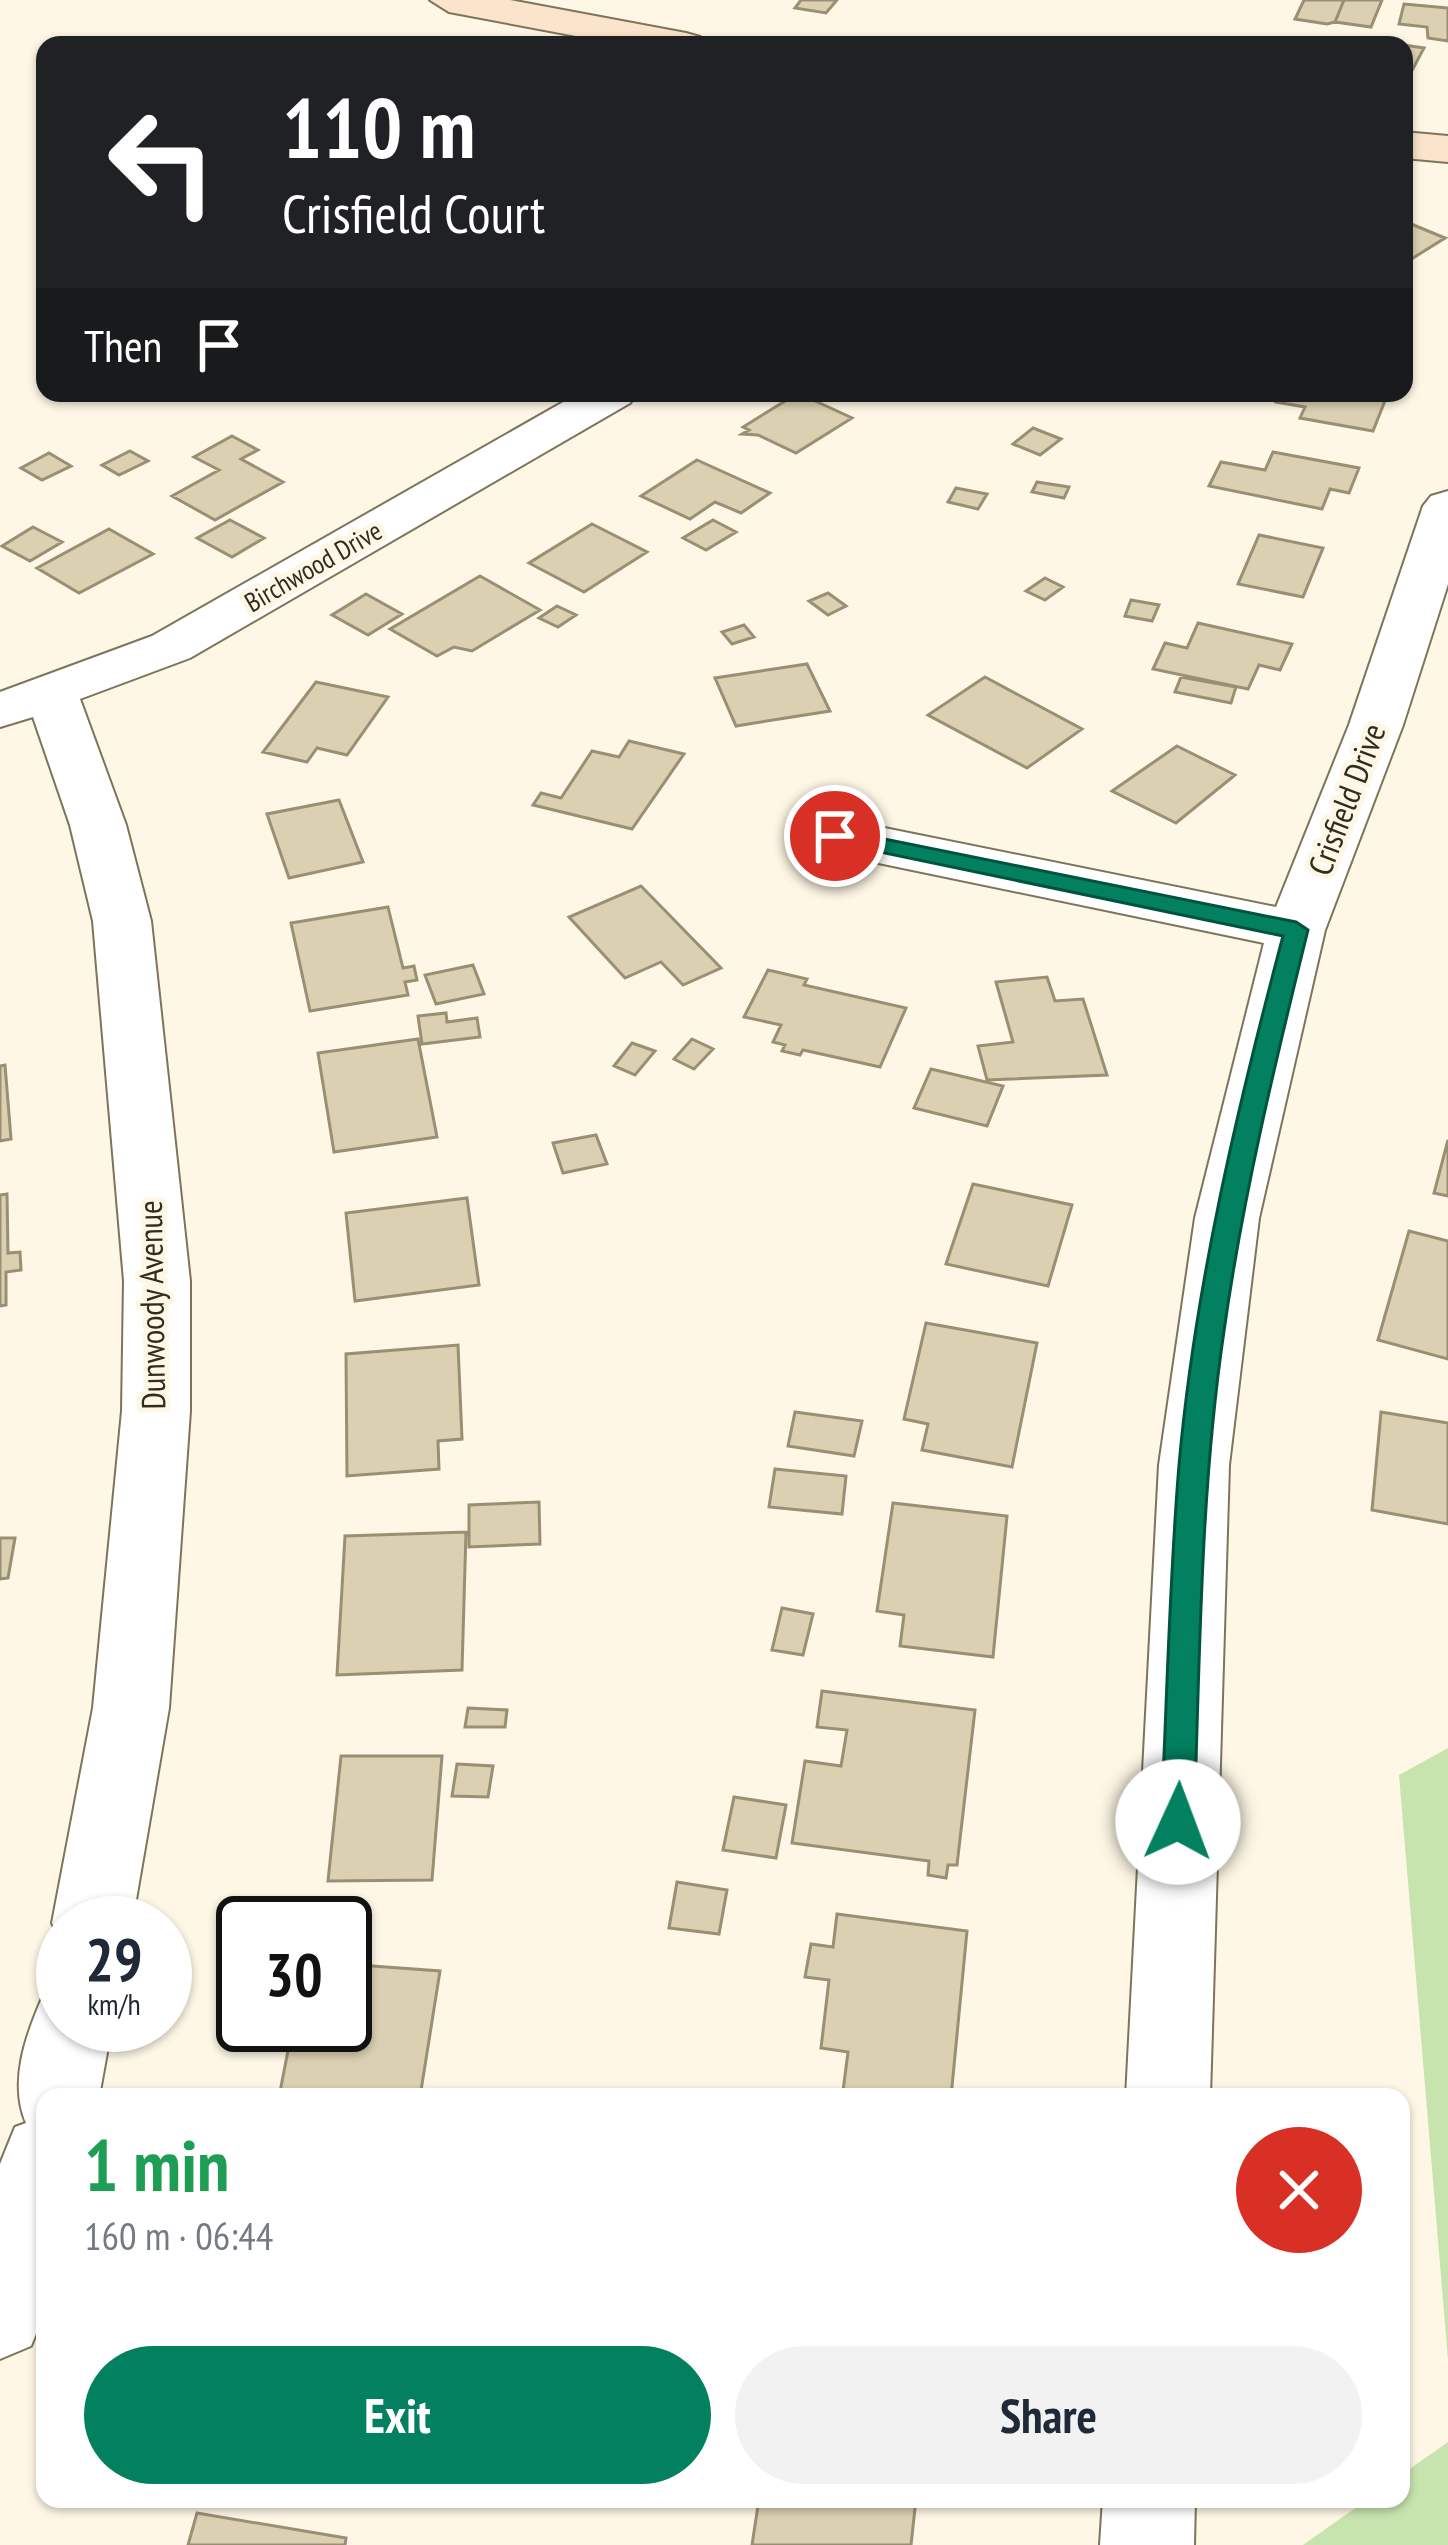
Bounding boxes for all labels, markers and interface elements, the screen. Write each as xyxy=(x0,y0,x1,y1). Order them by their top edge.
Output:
text: 110 m xyxy=(282,72,475,181)
icon: left xyxy=(84,84,240,240)
text: Crisfield Court xyxy=(282,178,545,248)
icon: arrive xyxy=(186,312,252,378)
text: Then xyxy=(84,316,162,374)
street label: Birchwood Drive xyxy=(238,513,388,619)
street label: Crisfield Drive xyxy=(1297,717,1395,881)
pin xyxy=(784,785,886,887)
icon: arrive xyxy=(802,803,868,869)
street label: Dunwoody Avenue xyxy=(128,1200,174,1410)
position arrow xyxy=(1115,1759,1241,1885)
speed limit sign: 30 xyxy=(216,1896,372,2052)
text: 29 xyxy=(85,1920,143,1998)
text: km/h xyxy=(87,1984,141,2023)
text: 1 min xyxy=(84,2118,229,2211)
button: close xyxy=(1236,2127,1362,2253)
text: 160 m · 06:44 xyxy=(84,2210,273,2261)
button: Exit xyxy=(84,2346,711,2484)
button: Share xyxy=(735,2346,1362,2484)

